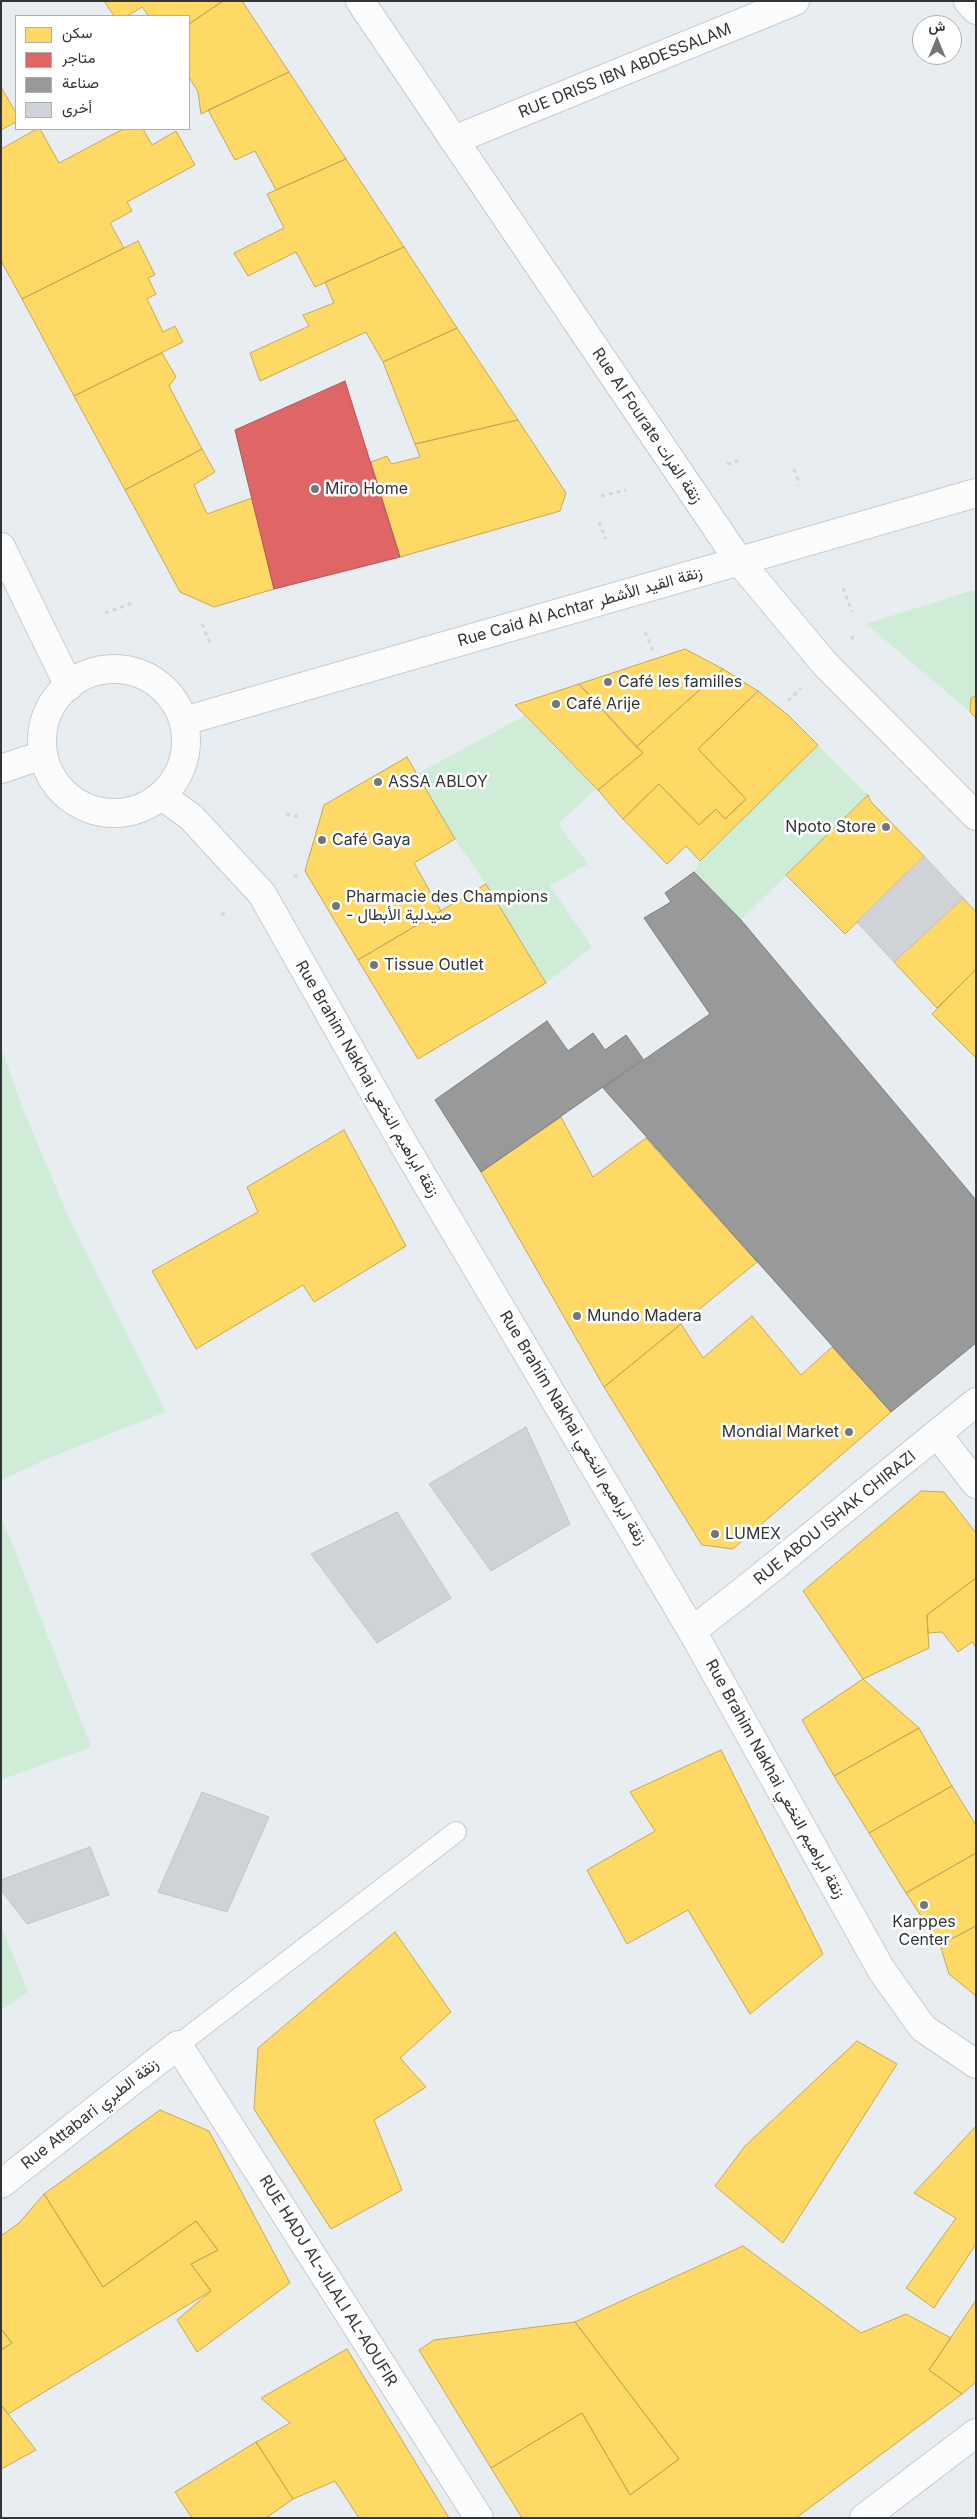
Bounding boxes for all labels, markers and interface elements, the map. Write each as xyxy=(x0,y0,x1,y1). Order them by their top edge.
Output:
legend xyxy=(15,15,190,130)
north arrow xyxy=(912,15,962,65)
text: ش xyxy=(929,17,945,34)
street label: RUE DRISS IBN ABDESSALAM xyxy=(516,19,734,123)
text: سكن xyxy=(62,23,92,42)
text: متاجر xyxy=(62,48,96,67)
text: صناعة xyxy=(62,73,99,92)
text: أخرى xyxy=(62,98,92,117)
street label: Rue Al Fourate زنقة الفرات xyxy=(588,345,706,507)
place label: Miro Home xyxy=(325,479,408,499)
marker: Miro Home xyxy=(309,483,321,495)
street label: Rue Caid Al Achtar زنقة القيد الأشطر xyxy=(456,563,704,651)
place label: Café les familles xyxy=(618,672,742,692)
marker: Café les familles xyxy=(602,676,614,688)
place label: Café Arije xyxy=(566,694,640,714)
marker: Café Arije xyxy=(550,698,562,710)
place label: ASSA ABLOY xyxy=(388,772,488,792)
marker: ASSA ABLOY xyxy=(372,776,384,788)
place label: Npoto Store xyxy=(785,817,876,837)
marker: Npoto Store xyxy=(880,821,892,833)
place label: Café Gaya xyxy=(332,830,411,850)
marker: Café Gaya xyxy=(316,834,328,846)
place label: Pharmacie des Champions - صيدلية الأبطال xyxy=(346,887,548,925)
marker: Pharmacie des Champions - صيدلية الأبطال xyxy=(330,900,342,912)
place label: Tissue Outlet xyxy=(384,955,484,975)
street label: Rue Brahim Nakhai زنقة ابراهيم النخعي xyxy=(291,957,443,1201)
marker: Tissue Outlet xyxy=(368,959,380,971)
place label: Mundo Madera xyxy=(587,1306,702,1326)
street label: Rue Brahim Nakhai زنقة ابراهيم النخعي xyxy=(495,1307,651,1549)
marker: Mundo Madera xyxy=(571,1310,583,1322)
place label: Mondial Market xyxy=(722,1422,839,1442)
marker: Mondial Market xyxy=(843,1426,855,1438)
street label: RUE ABOU ISHAK CHIRAZI xyxy=(750,1447,920,1589)
place label: LUMEX xyxy=(725,1524,781,1544)
marker: LUMEX xyxy=(709,1528,721,1540)
street label: Rue Brahim Nakhai زنقة ابراهيم النخعي xyxy=(701,1656,849,1902)
marker: Karppes Center xyxy=(918,1899,930,1911)
place label: Karppes Center xyxy=(892,1912,956,1950)
street label: Rue Attabari زنقة الطبري xyxy=(18,2054,162,2174)
street label: RUE HADJ AL-JILALI AL-AOUFIR xyxy=(255,2172,401,2390)

